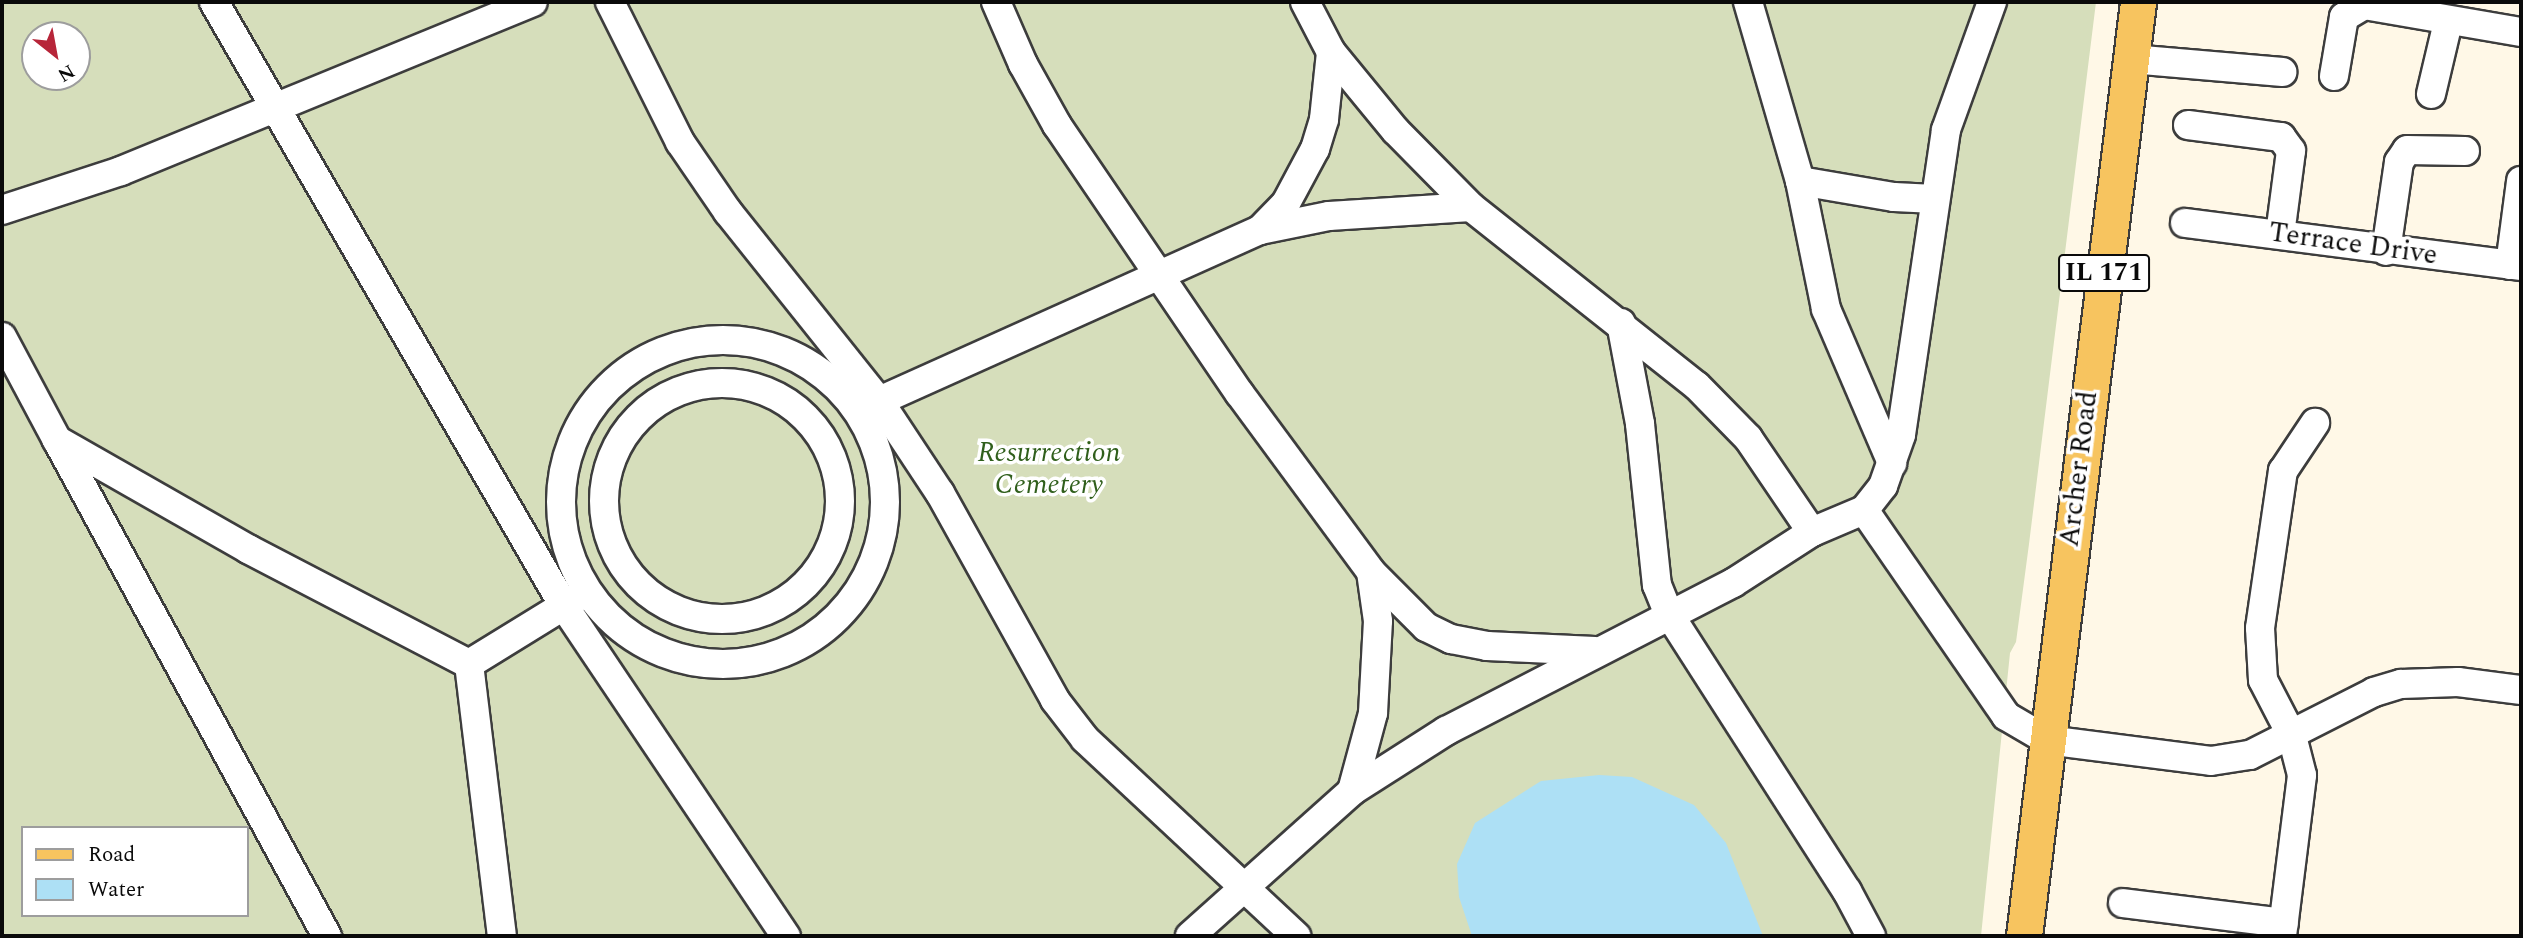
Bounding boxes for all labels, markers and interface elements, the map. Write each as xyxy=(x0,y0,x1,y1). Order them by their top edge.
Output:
north arrow xyxy=(21,21,91,91)
text: N xyxy=(52,56,80,89)
street label: Terrace Drive xyxy=(2267,216,2439,272)
road number: IL 171 xyxy=(2057,250,2151,296)
street label: Archer Road xyxy=(2053,389,2105,549)
park label: Resurrection Cemetery xyxy=(977,436,1121,502)
legend xyxy=(21,826,248,917)
text: Road xyxy=(88,839,135,871)
text: Water xyxy=(88,874,144,906)

